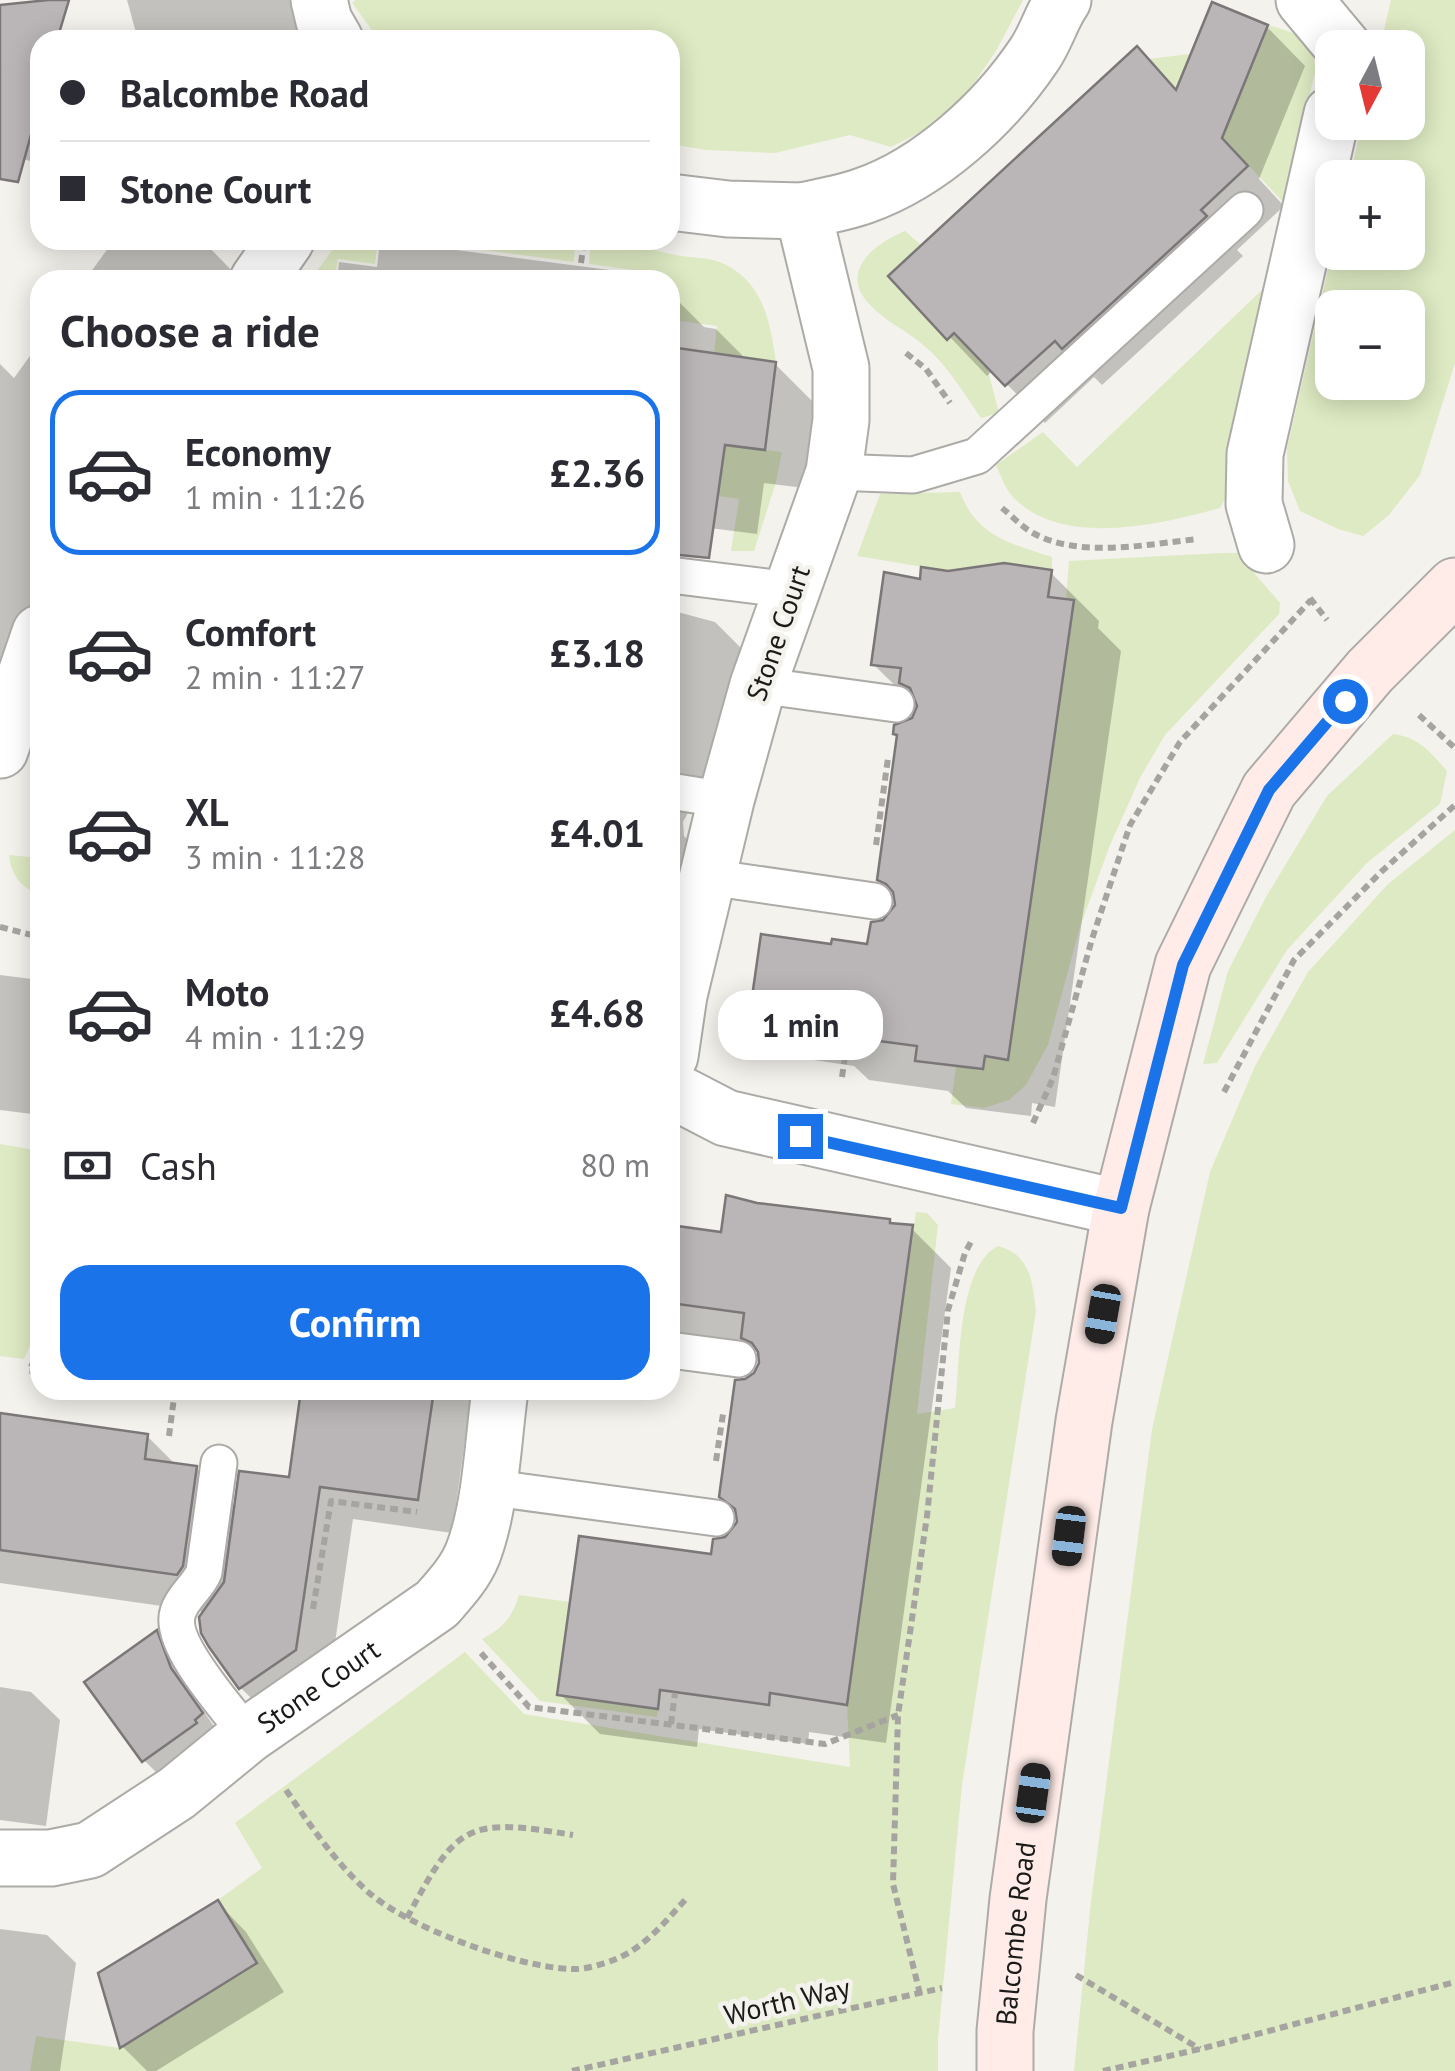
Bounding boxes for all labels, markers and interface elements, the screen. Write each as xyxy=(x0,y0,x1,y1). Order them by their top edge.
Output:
north arrow xyxy=(1315,30,1425,140)
map controls xyxy=(1315,30,1425,400)
text: Balcombe Road xyxy=(120,68,369,117)
button: + xyxy=(1315,160,1425,270)
text: Stone Court xyxy=(120,164,311,213)
button: − xyxy=(1315,290,1425,400)
text: Choose a ride xyxy=(60,301,320,359)
text: Economy xyxy=(185,427,331,476)
icon: car xyxy=(65,428,155,518)
text: £2.36 xyxy=(549,448,645,497)
text: 1 min · 11:26 xyxy=(185,476,365,518)
street label: Stone Court xyxy=(737,560,818,706)
text: Comfort xyxy=(185,607,316,656)
icon: car xyxy=(65,608,155,698)
text: £3.18 xyxy=(549,628,645,677)
text: 2 min · 11:27 xyxy=(185,656,365,698)
route start xyxy=(1323,679,1368,724)
text: XL xyxy=(185,787,229,836)
icon: car xyxy=(65,788,155,878)
text: £4.01 xyxy=(549,808,645,857)
text: 3 min · 11:28 xyxy=(185,836,365,878)
text: Moto xyxy=(185,967,269,1016)
icon: car xyxy=(65,968,155,1058)
text: £4.68 xyxy=(549,988,645,1037)
callout: 1 min xyxy=(718,991,882,1061)
text: 1 min xyxy=(761,1004,840,1046)
text: 4 min · 11:29 xyxy=(185,1016,365,1058)
route end xyxy=(778,1114,823,1159)
icon: cash xyxy=(60,1138,115,1193)
text: Cash xyxy=(140,1141,217,1190)
text: 80 m xyxy=(581,1144,650,1186)
button: Confirm xyxy=(60,1265,650,1380)
car xyxy=(1083,1282,1123,1346)
car xyxy=(1050,1504,1088,1568)
street label: Stone Court xyxy=(249,1630,387,1741)
car xyxy=(1014,1761,1052,1825)
street label: Balcombe Road xyxy=(987,1839,1044,2027)
street label: Worth Way xyxy=(720,1968,853,2033)

